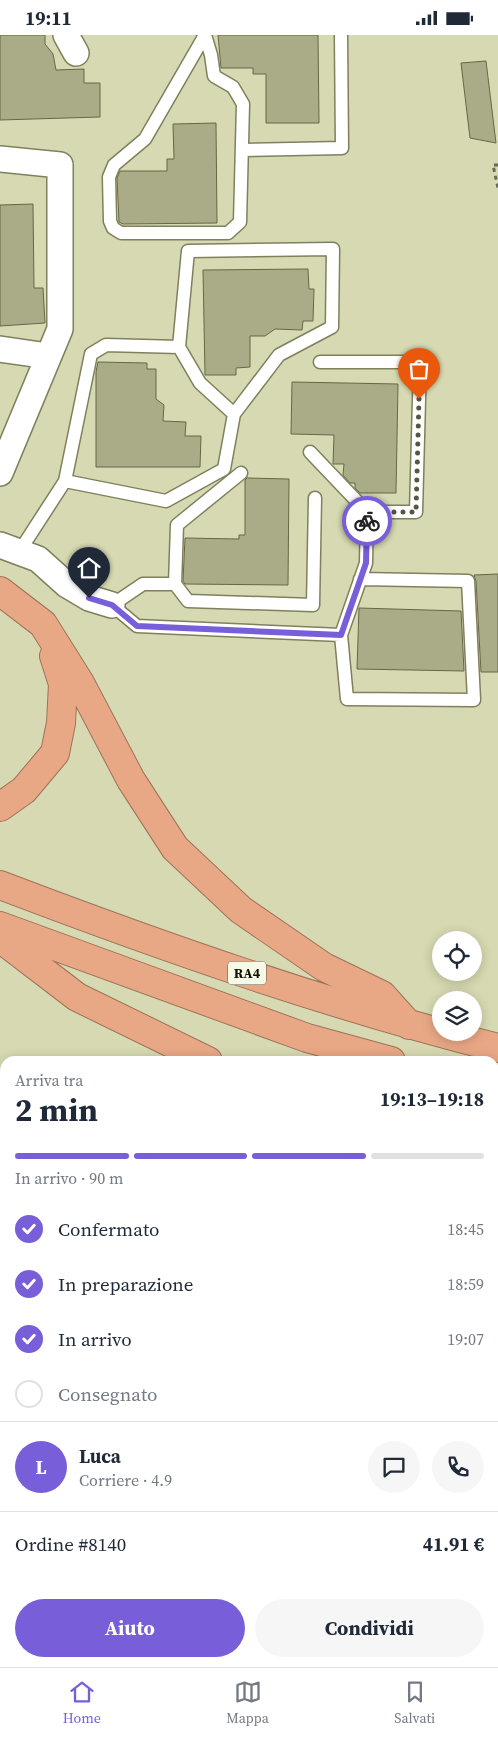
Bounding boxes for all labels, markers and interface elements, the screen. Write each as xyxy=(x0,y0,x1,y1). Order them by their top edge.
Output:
text: 19:11 xyxy=(25,5,72,31)
pin xyxy=(398,348,440,399)
icon: bag xyxy=(405,355,433,383)
courier xyxy=(342,496,392,546)
icon: bike xyxy=(353,507,381,535)
pin xyxy=(68,547,110,598)
icon: home xyxy=(75,554,103,582)
map controls xyxy=(432,931,482,1041)
button: locate xyxy=(432,931,482,981)
road number: RA4 xyxy=(228,961,266,985)
button: layers xyxy=(432,991,482,1041)
text: Arriva tra xyxy=(15,1069,83,1091)
text: 19:13–19:18 xyxy=(380,1086,484,1112)
text: 2 min xyxy=(15,1088,98,1132)
text: In arrivo · 90 m xyxy=(15,1167,123,1189)
icon: check xyxy=(15,1215,43,1243)
text: Confermato xyxy=(58,1216,160,1242)
text: 18:45 xyxy=(447,1218,484,1240)
icon: check xyxy=(15,1270,43,1298)
text: In preparazione xyxy=(58,1271,194,1297)
text: 18:59 xyxy=(447,1273,484,1295)
icon: check xyxy=(15,1325,43,1353)
text: In arrivo xyxy=(58,1326,132,1352)
text: 19:07 xyxy=(447,1328,484,1350)
text: Consegnato xyxy=(58,1381,158,1407)
button: chat xyxy=(368,1441,420,1493)
button: phone xyxy=(432,1441,484,1493)
text: Luca xyxy=(79,1443,121,1469)
text: L xyxy=(35,1454,47,1480)
text: Corriere · 4.9 xyxy=(79,1469,172,1491)
text: Ordine #8140 xyxy=(15,1531,126,1557)
text: 41.91 € xyxy=(423,1531,484,1557)
button: Aiuto xyxy=(15,1599,245,1657)
button: Condividi xyxy=(255,1599,484,1657)
tab: Home xyxy=(63,1678,101,1728)
tab: Mappa xyxy=(226,1678,269,1728)
tab: Salvati xyxy=(394,1678,435,1728)

